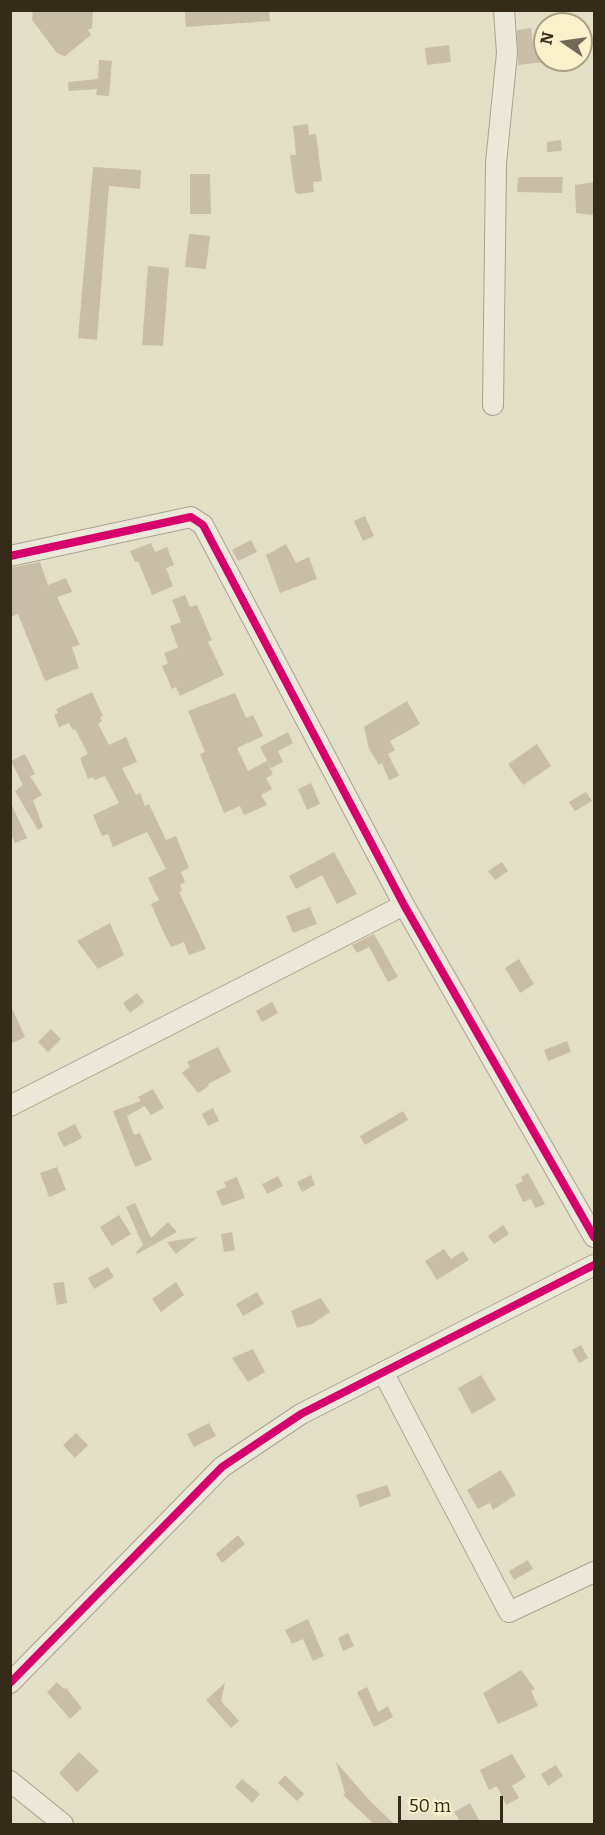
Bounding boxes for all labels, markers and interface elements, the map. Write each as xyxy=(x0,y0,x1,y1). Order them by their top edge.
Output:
north arrow xyxy=(533,12,593,72)
text: N xyxy=(536,30,558,46)
scale bar xyxy=(401,1784,506,1822)
text: 50 m xyxy=(409,1795,451,1817)

